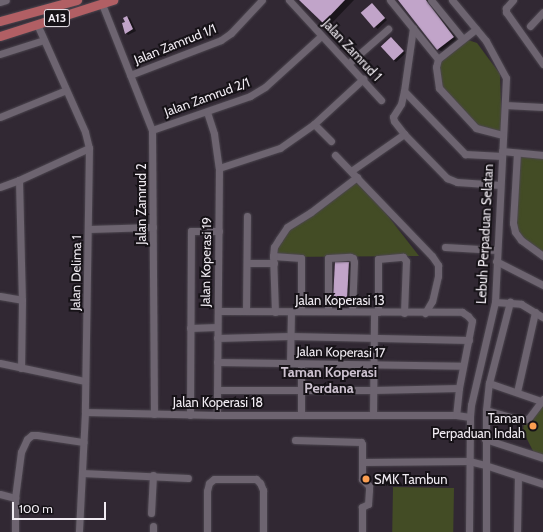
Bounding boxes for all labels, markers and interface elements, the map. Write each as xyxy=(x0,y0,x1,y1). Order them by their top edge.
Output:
road number: A13 xyxy=(43,8,71,28)
street label: Jalan Zamrud 1 xyxy=(319,16,385,84)
street label: Jalan Zamrud 1/1 xyxy=(132,20,218,68)
street label: Jalan Zamrud 2/1 xyxy=(162,74,252,120)
street label: Jalan Zamrud 2 xyxy=(133,163,149,245)
street label: Lebuh Perpaduan Selatan xyxy=(474,164,496,304)
street label: Jalan Koperasi 19 xyxy=(197,217,215,307)
street label: Jalan Delima 1 xyxy=(68,235,84,311)
street label: Jalan Koperasi 13 xyxy=(295,292,385,308)
street label: Jalan Koperasi 17 xyxy=(296,343,386,361)
district label: Taman Koperasi Perdana xyxy=(281,364,377,396)
street label: Jalan Koperasi 18 xyxy=(173,394,263,410)
place label: Taman Perpaduan Indah xyxy=(432,411,525,442)
marker: Taman Perpaduan Indah xyxy=(528,421,538,431)
place label: SMK Tambun xyxy=(374,471,447,487)
marker: SMK Tambun xyxy=(361,474,371,484)
scale bar xyxy=(14,494,108,520)
text: 100 m xyxy=(19,501,53,516)

